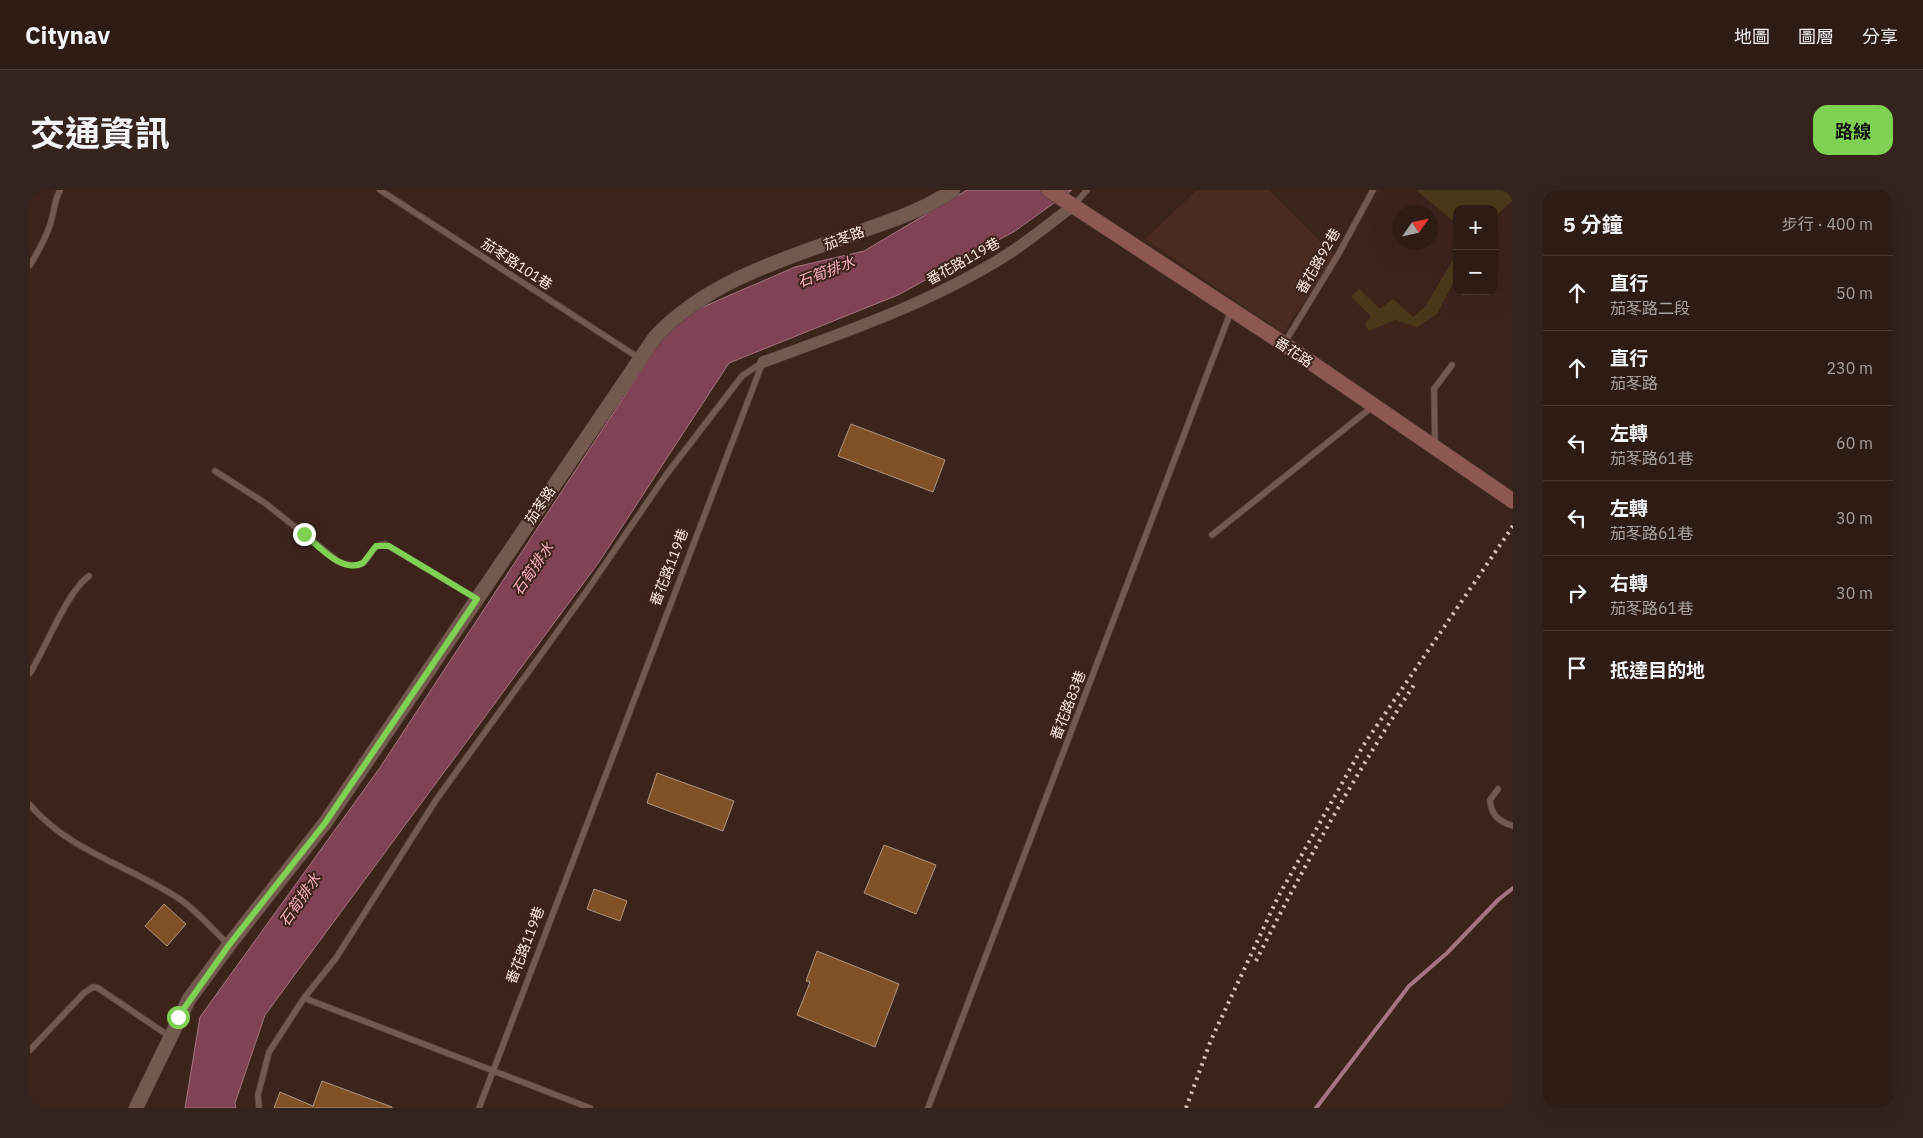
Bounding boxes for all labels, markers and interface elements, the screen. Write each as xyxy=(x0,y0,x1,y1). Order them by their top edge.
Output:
text: Citynav xyxy=(25,19,110,51)
text: 地圖 xyxy=(1734,25,1770,48)
text: 圖層 xyxy=(1798,25,1834,48)
text: 分享 xyxy=(1862,25,1898,48)
button: 路線 xyxy=(1813,105,1893,155)
text: 交通資訊 xyxy=(30,110,170,156)
north arrow xyxy=(1393,205,1438,250)
map controls xyxy=(1453,205,1498,295)
button: + xyxy=(1453,205,1498,250)
text: 5 分鐘 xyxy=(1563,210,1623,238)
text: 步行 · 400 m xyxy=(1782,214,1873,234)
street label: 茄苳路 xyxy=(821,222,867,254)
street label: 番花路92巷 xyxy=(1292,225,1344,297)
street label: 番花路119巷 xyxy=(923,233,1003,289)
street label: 茄苳路101巷 xyxy=(478,234,556,294)
button: − xyxy=(1453,250,1498,295)
water label: 石筍排水 xyxy=(794,252,858,291)
text: 直行 xyxy=(1610,271,1648,295)
icon: ahead xyxy=(1563,279,1591,307)
text: 50 m xyxy=(1836,283,1873,303)
text: 茄苳路二段 xyxy=(1610,298,1690,318)
street label: 番花路 xyxy=(1272,333,1316,371)
text: 直行 xyxy=(1610,346,1648,370)
icon: ahead xyxy=(1563,354,1591,382)
text: 230 m xyxy=(1826,358,1873,378)
text: 茄苳路 xyxy=(1610,373,1658,393)
text: 左轉 xyxy=(1610,421,1648,445)
icon: left xyxy=(1563,429,1591,457)
text: 60 m xyxy=(1836,433,1873,453)
text: 茄苳路61巷 xyxy=(1610,448,1693,468)
street label: 茄苳路 xyxy=(521,483,559,527)
text: 左轉 xyxy=(1610,496,1648,520)
icon: left xyxy=(1563,504,1591,532)
text: 30 m xyxy=(1836,508,1873,528)
route end xyxy=(293,523,316,546)
text: 茄苳路61巷 xyxy=(1610,523,1693,543)
street label: 番花路119巷 xyxy=(646,526,692,608)
water label: 石筍排水 xyxy=(508,538,558,599)
text: 右轉 xyxy=(1610,571,1648,595)
icon: right xyxy=(1563,579,1591,607)
text: 30 m xyxy=(1836,583,1873,603)
text: 茄苳路61巷 xyxy=(1610,598,1693,618)
icon: arrive xyxy=(1563,654,1591,682)
text: 抵達目的地 xyxy=(1610,658,1705,682)
street label: 番花路83巷 xyxy=(1047,668,1089,742)
water label: 石筍排水 xyxy=(275,869,325,930)
street label: 番花路119巷 xyxy=(502,904,548,986)
route start xyxy=(167,1006,190,1029)

